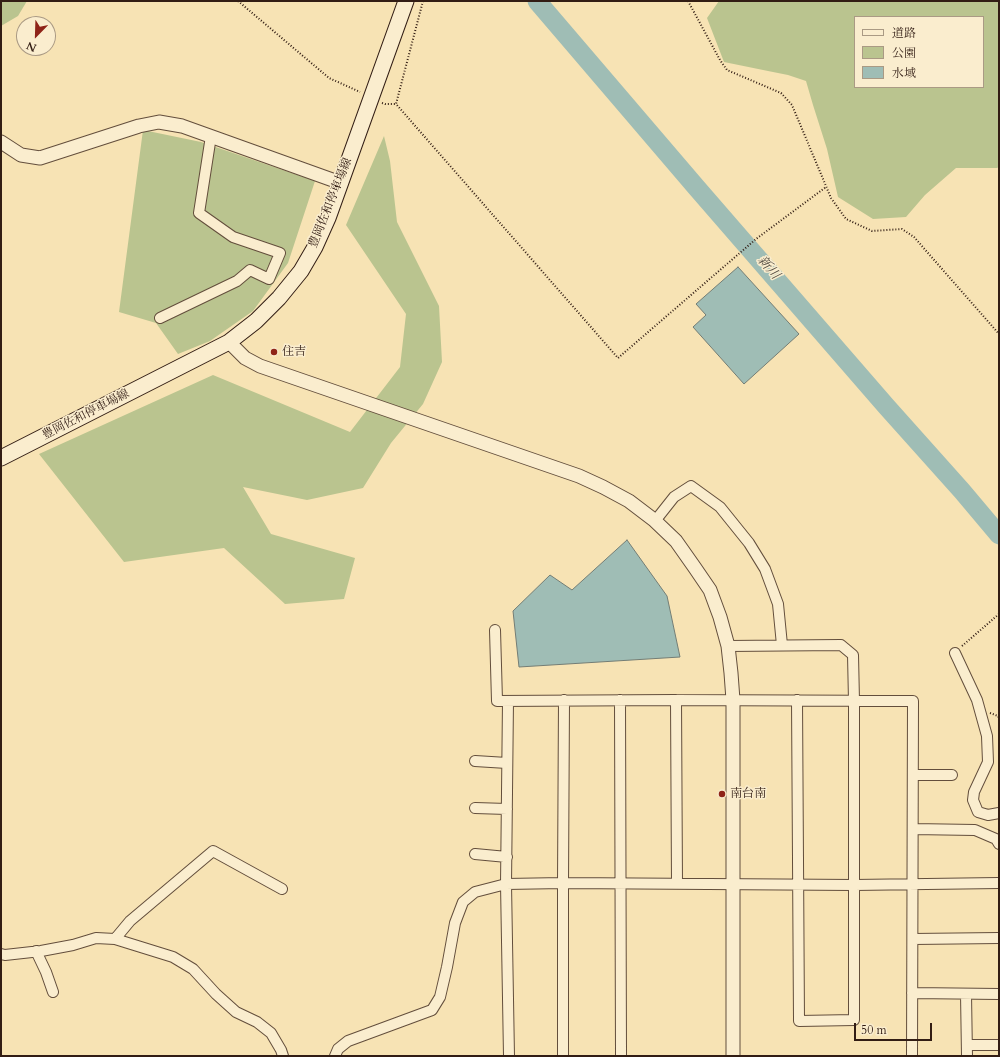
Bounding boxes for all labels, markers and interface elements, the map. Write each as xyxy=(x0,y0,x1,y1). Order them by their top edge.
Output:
north arrow xyxy=(16,16,56,56)
legend xyxy=(854,16,984,88)
text: 道路 xyxy=(892,25,916,41)
text: N xyxy=(24,38,39,55)
text: 公園 xyxy=(892,45,916,61)
text: 水域 xyxy=(892,65,916,81)
street label: 豊岡佐和停車場線 xyxy=(306,156,356,250)
water label: 新川 xyxy=(754,253,782,283)
place label: 住吉 xyxy=(282,345,306,359)
marker: 住吉 xyxy=(269,347,279,357)
street label: 豊岡佐和停車場線 xyxy=(40,387,132,443)
place label: 南台南 xyxy=(730,787,766,801)
marker: 南台南 xyxy=(717,789,727,799)
scale bar xyxy=(856,1015,934,1041)
text: 50 m xyxy=(861,1022,887,1038)

